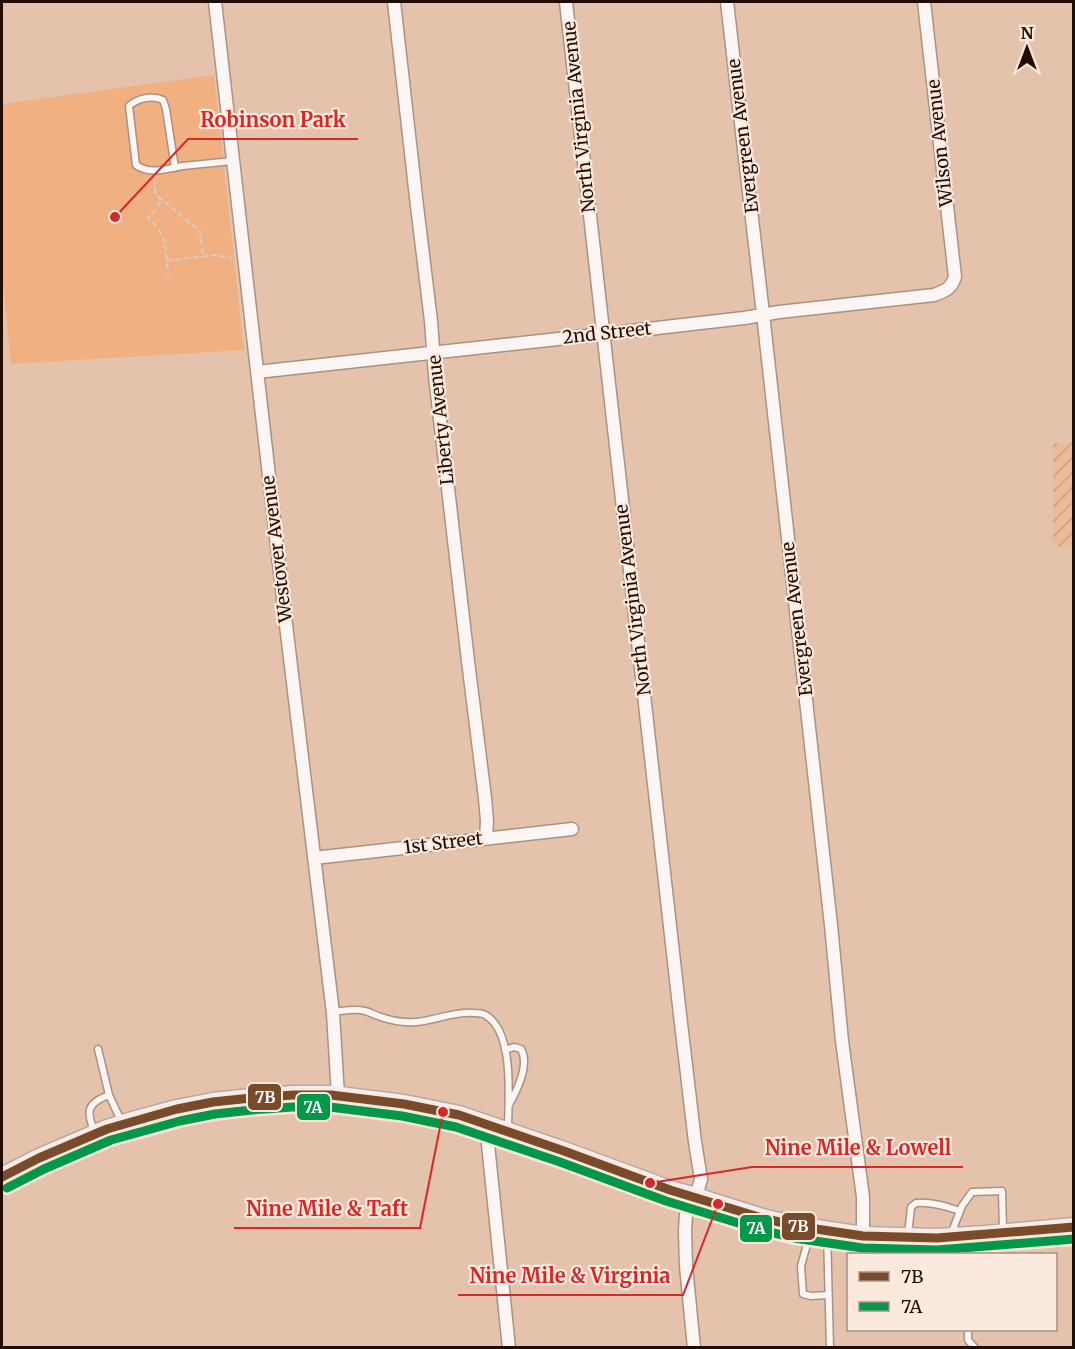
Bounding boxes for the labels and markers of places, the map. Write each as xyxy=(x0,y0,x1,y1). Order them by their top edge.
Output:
callout: Robinson Park xyxy=(188,101,358,139)
callout: Nine Mile & Lowell xyxy=(752,1129,963,1167)
callout: Nine Mile & Taft xyxy=(234,1190,420,1228)
callout: Nine Mile & Virginia xyxy=(458,1257,683,1295)

